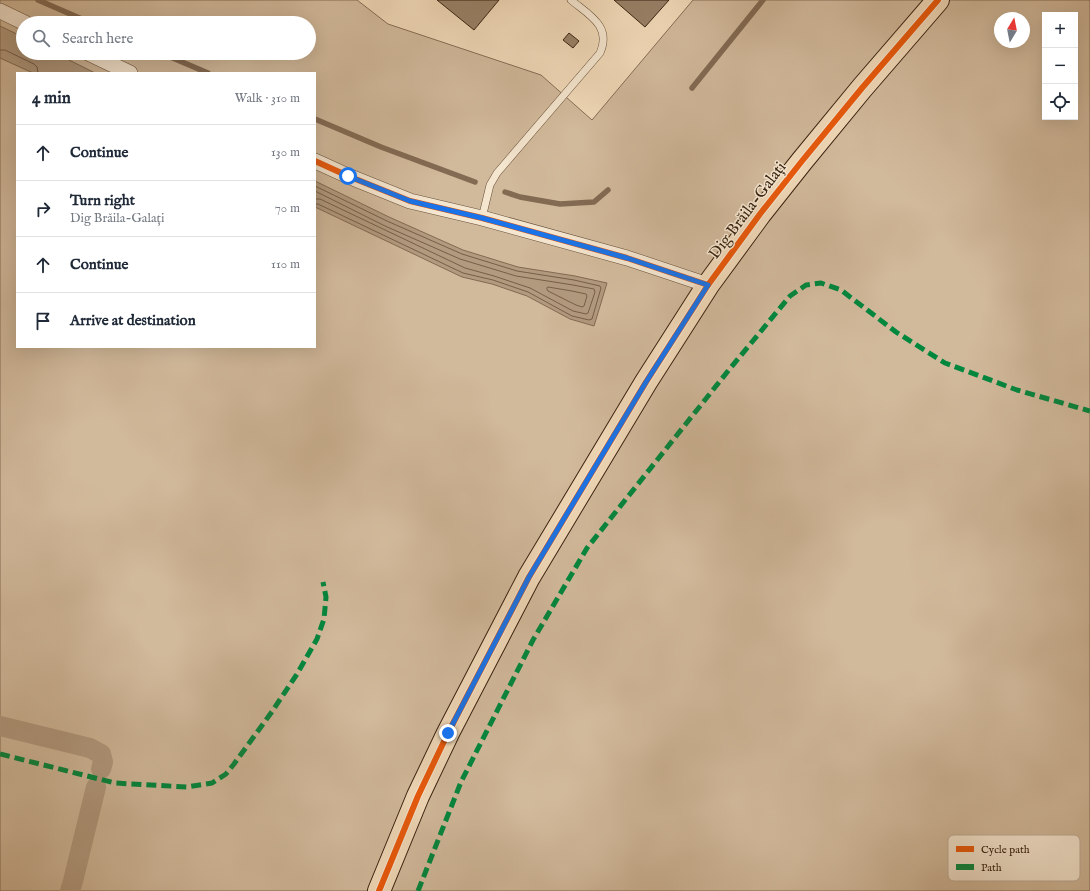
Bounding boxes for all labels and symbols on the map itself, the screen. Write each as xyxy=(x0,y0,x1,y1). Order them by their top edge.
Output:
north arrow xyxy=(994,12,1030,48)
street label: Dig Brăila-Galați xyxy=(705,159,791,263)
route start xyxy=(339,167,357,185)
route end xyxy=(439,724,457,742)
legend xyxy=(948,835,1080,881)
text: Cycle path xyxy=(981,843,1030,857)
text: Path xyxy=(981,861,1002,875)

